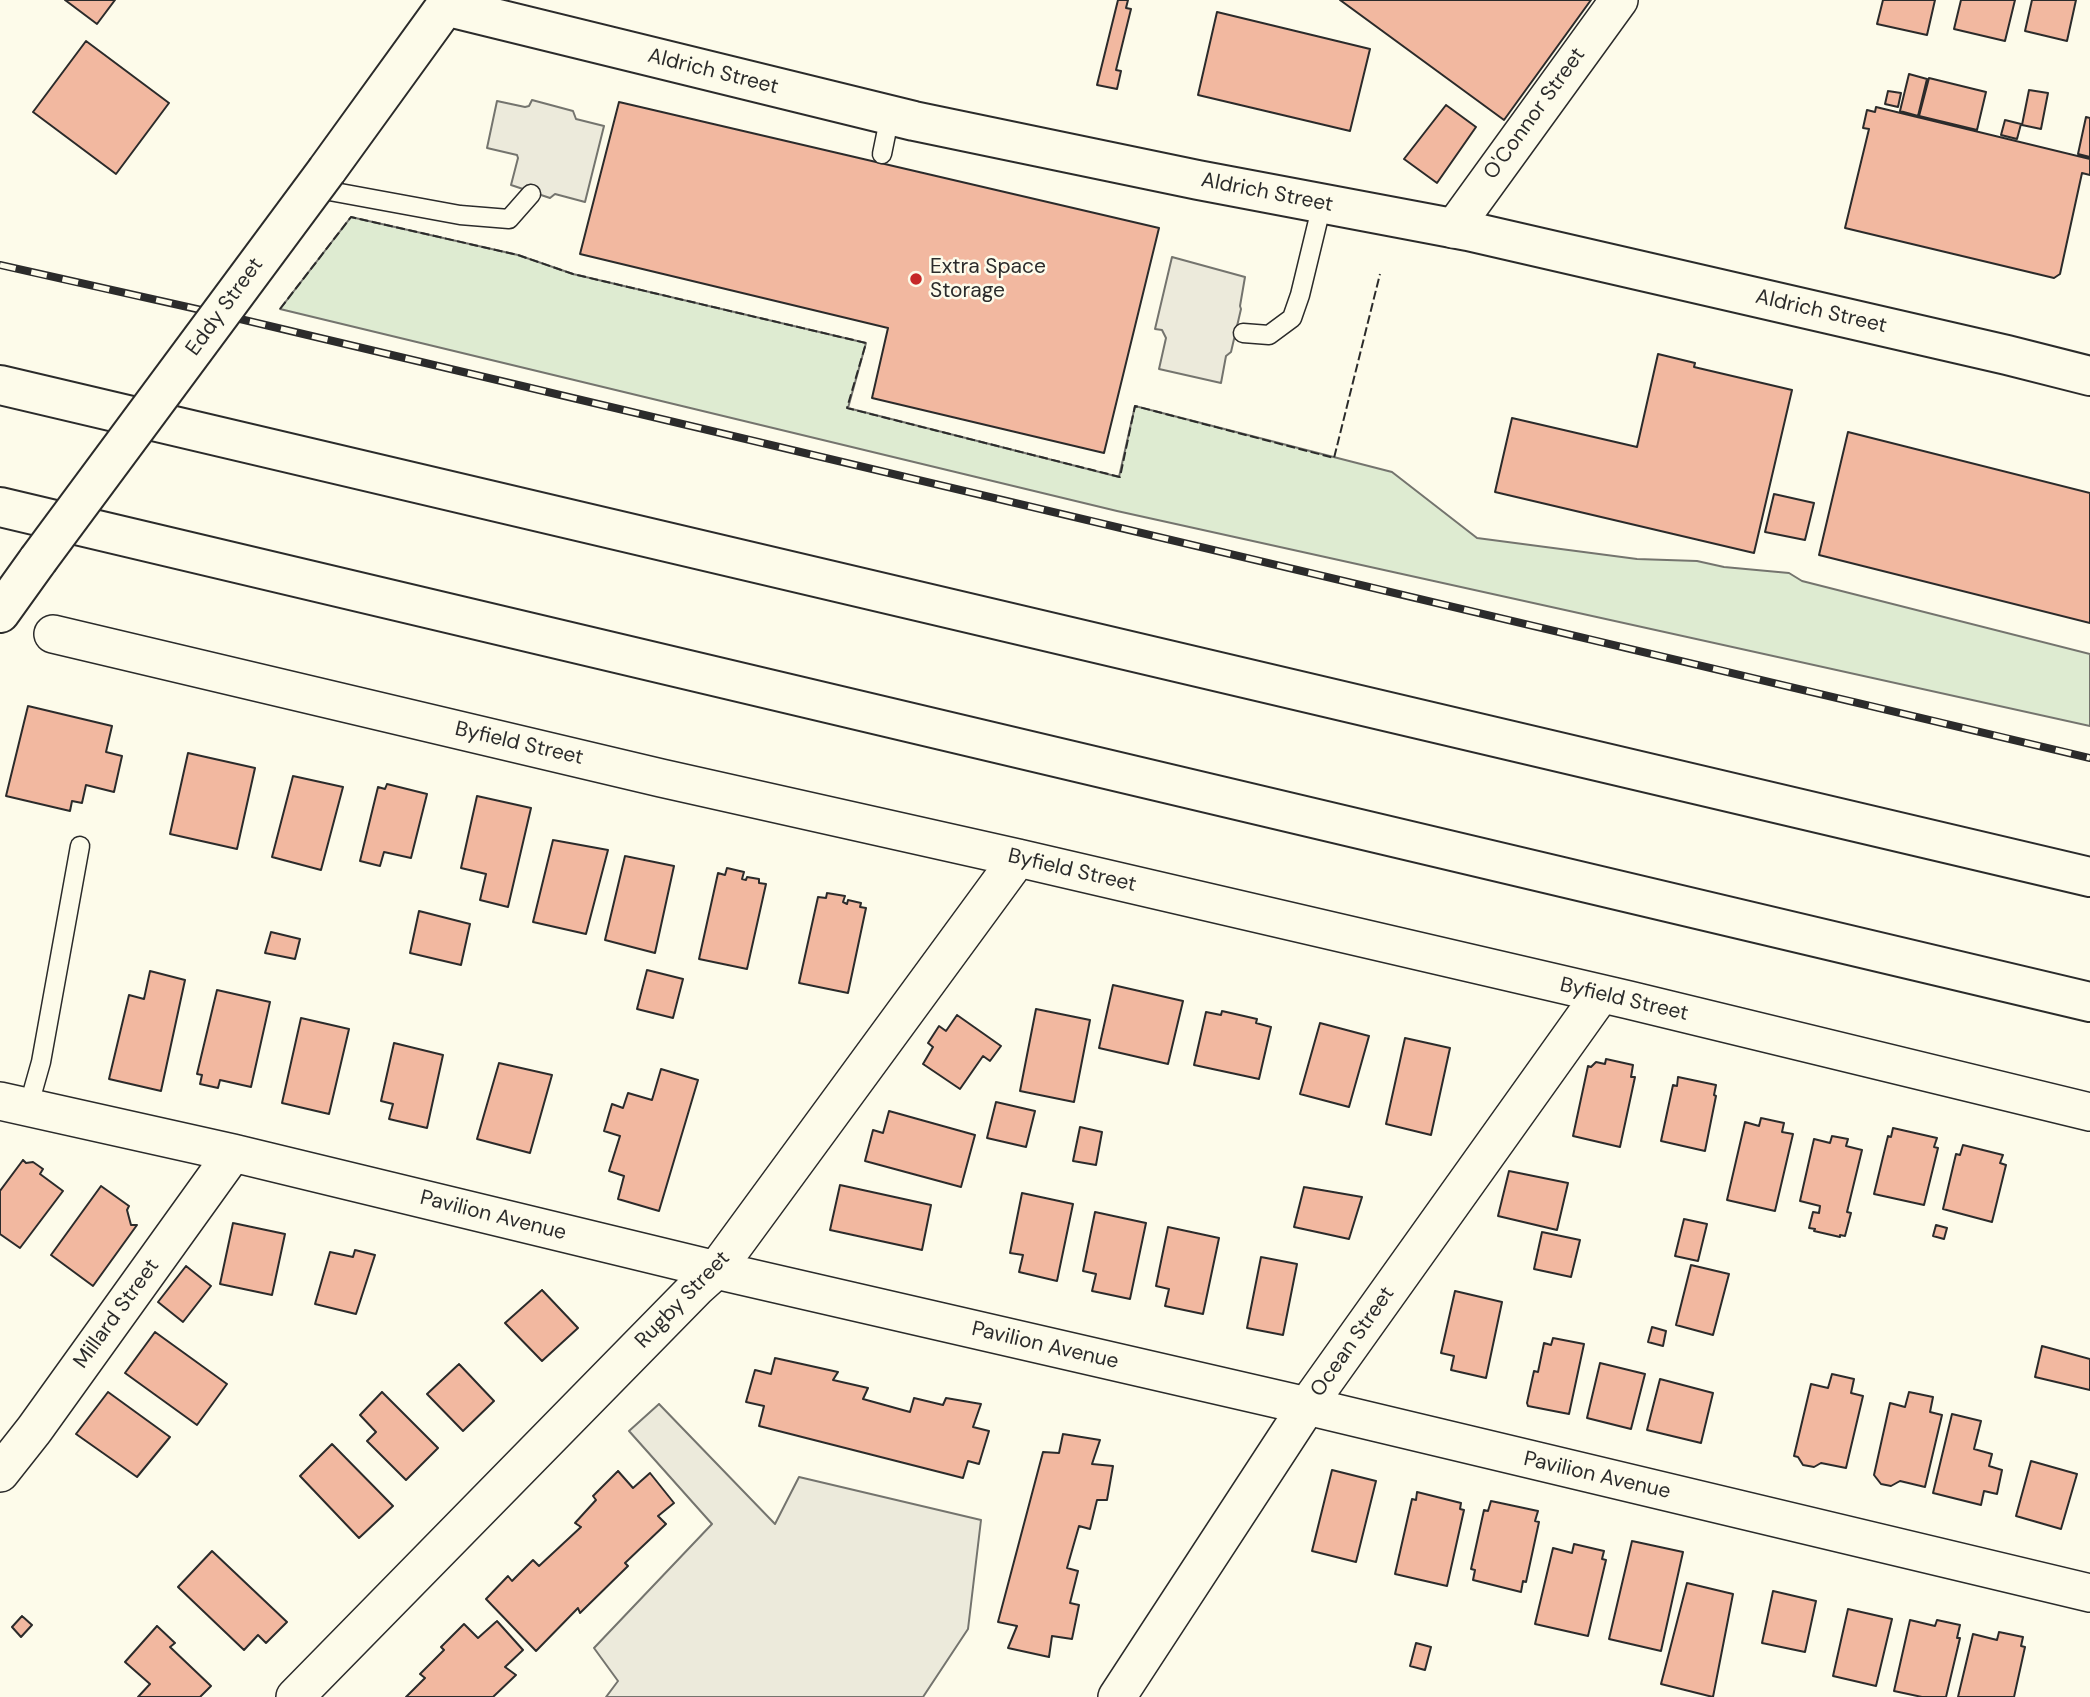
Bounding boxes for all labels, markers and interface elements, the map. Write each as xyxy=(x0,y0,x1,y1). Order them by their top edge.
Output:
street label: O'Connor Street xyxy=(1479,43,1591,185)
street label: Aldrich Street xyxy=(645,44,781,100)
street label: Aldrich Street xyxy=(1199,168,1335,218)
street label: Eddy Street xyxy=(181,253,269,361)
place label: Extra Space Storage xyxy=(930,254,1046,304)
marker: Extra Space Storage xyxy=(908,271,924,287)
street label: Aldrich Street xyxy=(1753,285,1889,339)
street label: Byfield Street xyxy=(452,717,586,771)
street label: Byfield Street xyxy=(1005,844,1139,898)
street label: Byfield Street xyxy=(1557,973,1691,1027)
street label: Pavilion Avenue xyxy=(417,1186,569,1246)
street label: Rugby Street xyxy=(630,1246,736,1354)
street label: Millard Street xyxy=(69,1254,165,1374)
street label: Ocean Street xyxy=(1306,1282,1400,1402)
street label: Pavilion Avenue xyxy=(969,1317,1121,1375)
street label: Pavilion Avenue xyxy=(1521,1447,1673,1505)

